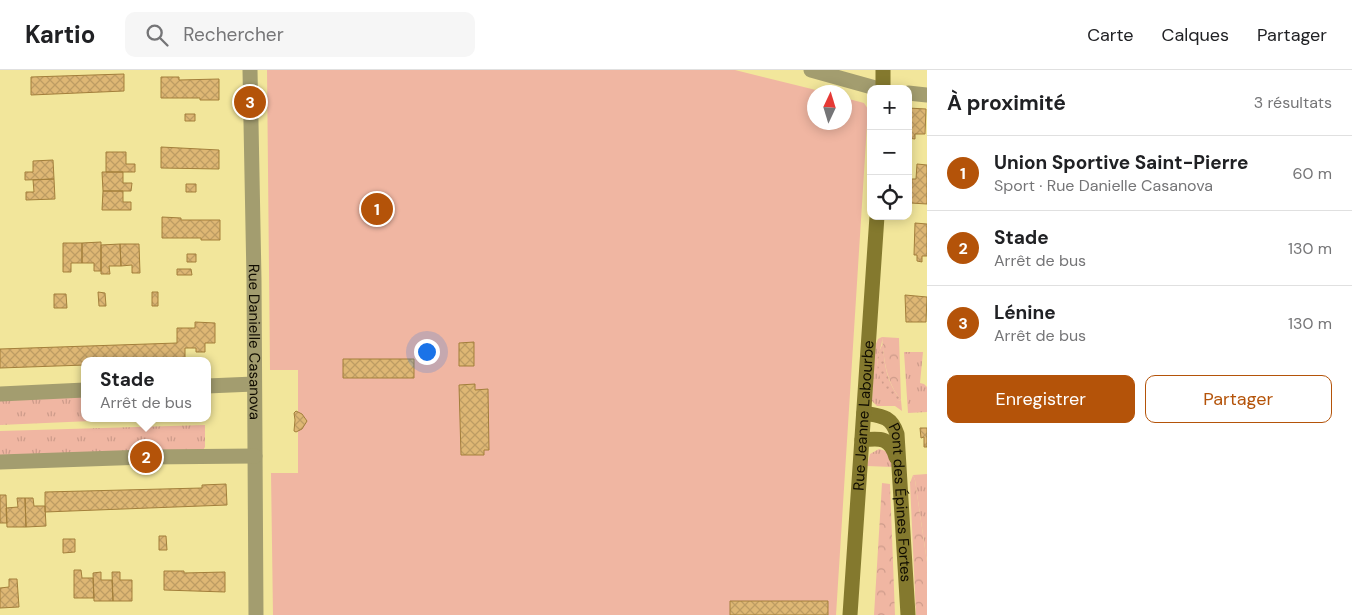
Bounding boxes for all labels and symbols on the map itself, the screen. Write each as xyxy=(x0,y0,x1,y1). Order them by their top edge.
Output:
pin: 3 xyxy=(234,83,266,121)
north arrow xyxy=(807,85,852,130)
pin: 1 xyxy=(361,190,393,228)
street label: Rue Danielle Casanova xyxy=(244,264,265,420)
your location xyxy=(414,339,440,365)
street label: Rue Jeanne Labourbe xyxy=(848,340,879,491)
street label: Pont des Épines Fortes xyxy=(884,419,916,583)
pin: 2 xyxy=(130,438,162,476)

